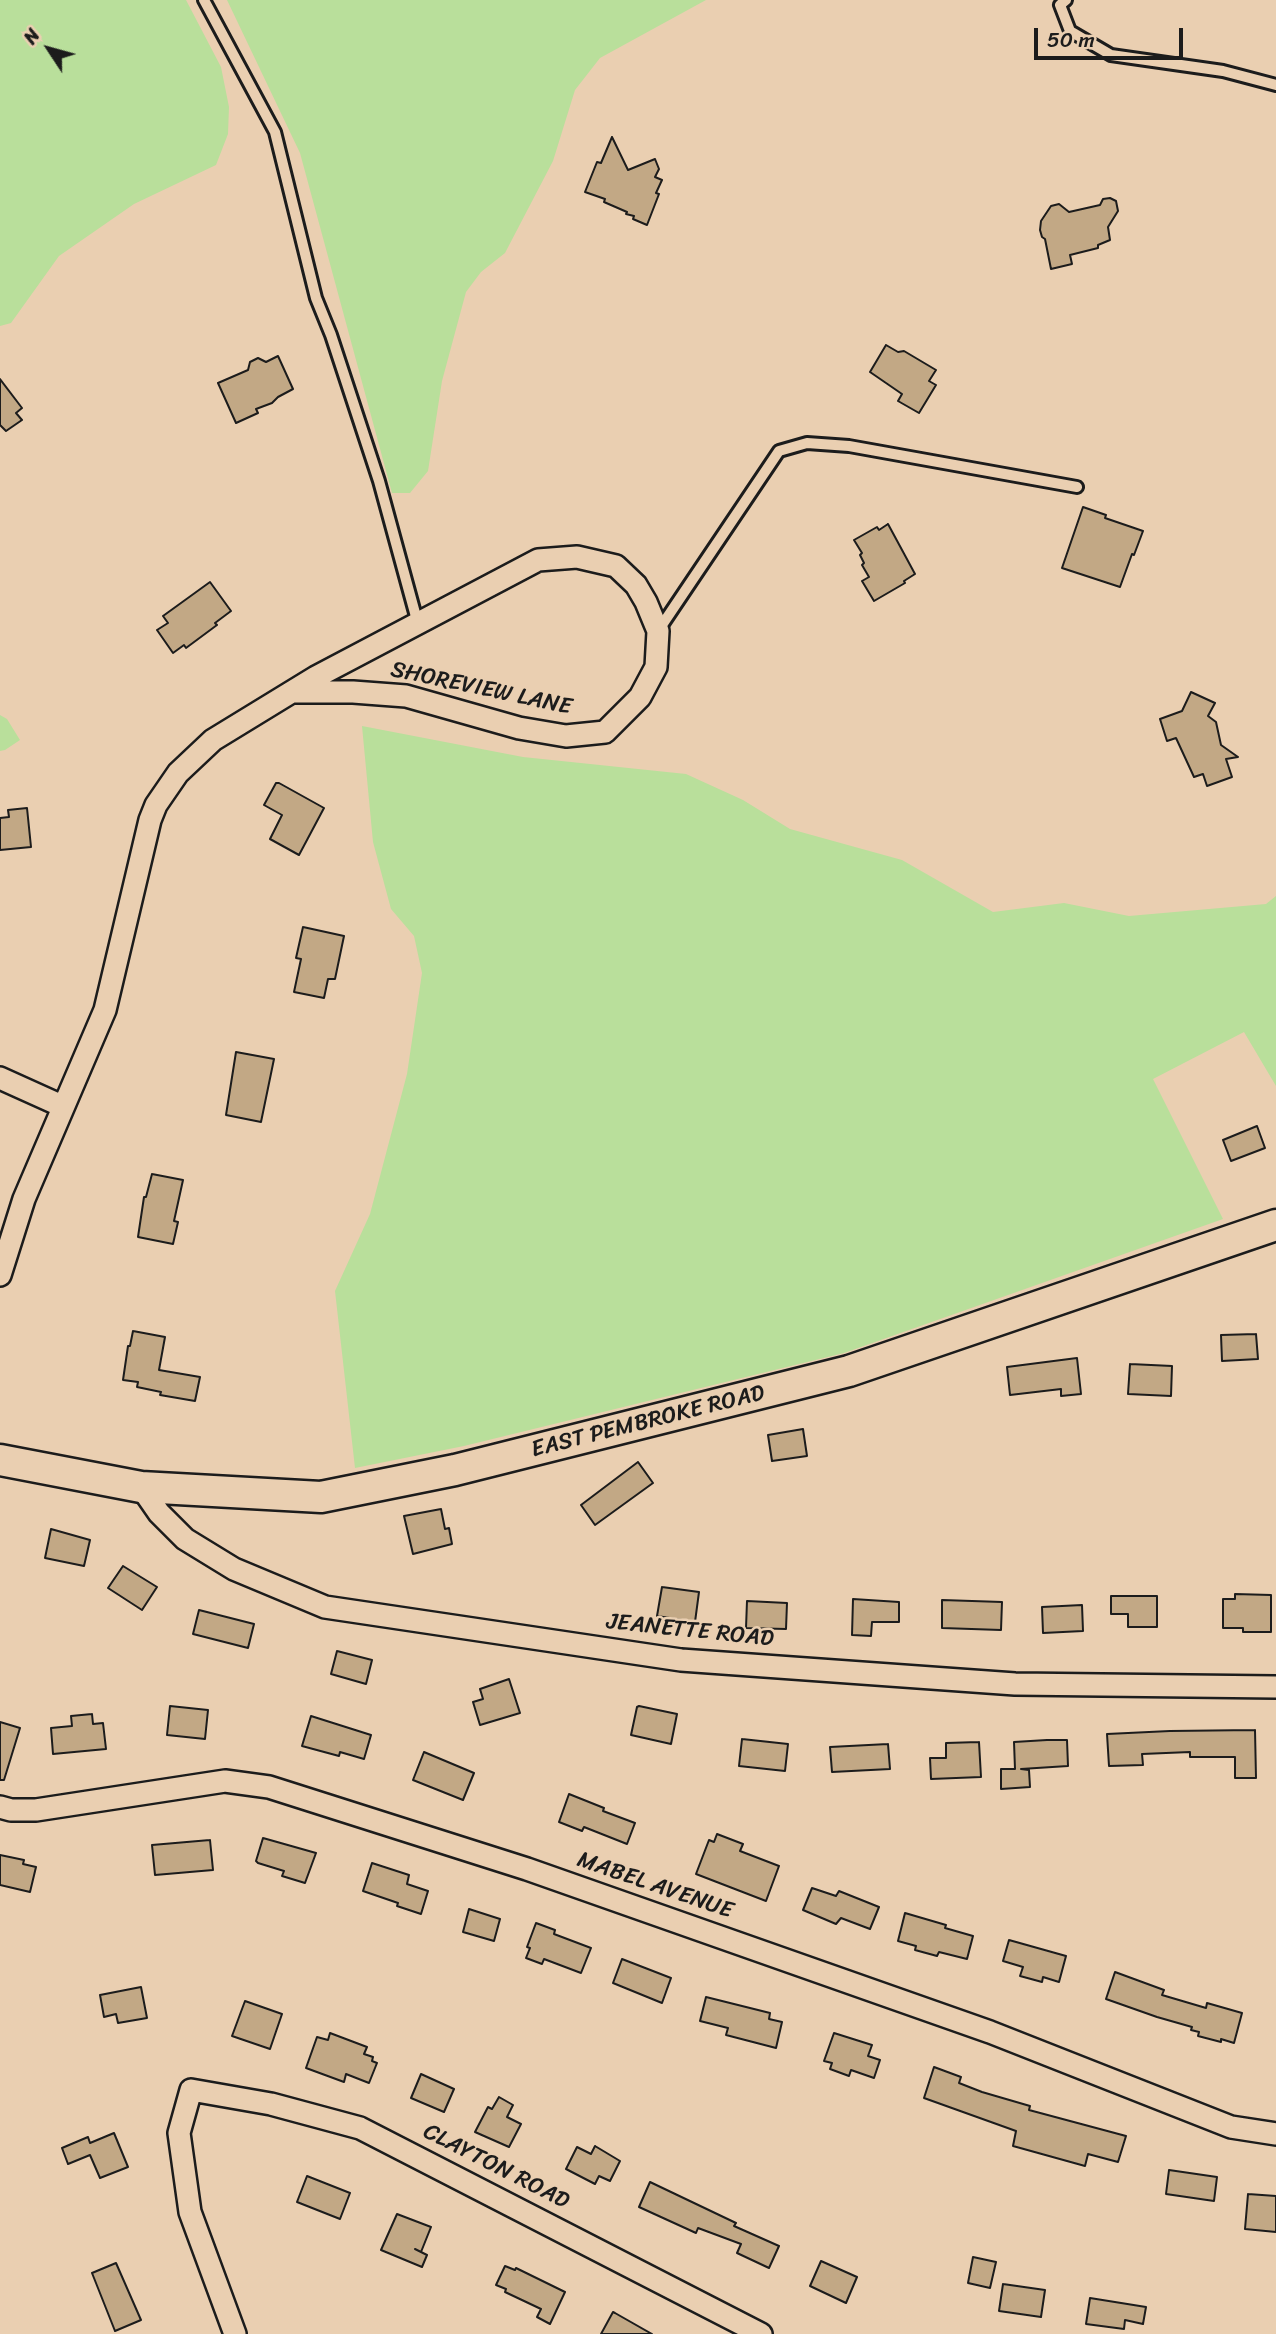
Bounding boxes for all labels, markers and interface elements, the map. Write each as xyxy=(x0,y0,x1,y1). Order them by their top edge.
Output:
north arrow xyxy=(14,14,84,84)
scale bar xyxy=(1038,14,1187,58)
text: N xyxy=(14,21,49,51)
text: 50 m xyxy=(1047,21,1095,59)
street label: SHOREVIEW LANE xyxy=(388,656,574,722)
street label: EAST PEMBROKE ROAD xyxy=(528,1380,768,1464)
street label: JEANETTE ROAD xyxy=(605,1608,775,1654)
street label: MABEL AVENUE xyxy=(573,1846,737,1926)
street label: CLAYTON ROAD xyxy=(418,2118,574,2216)

